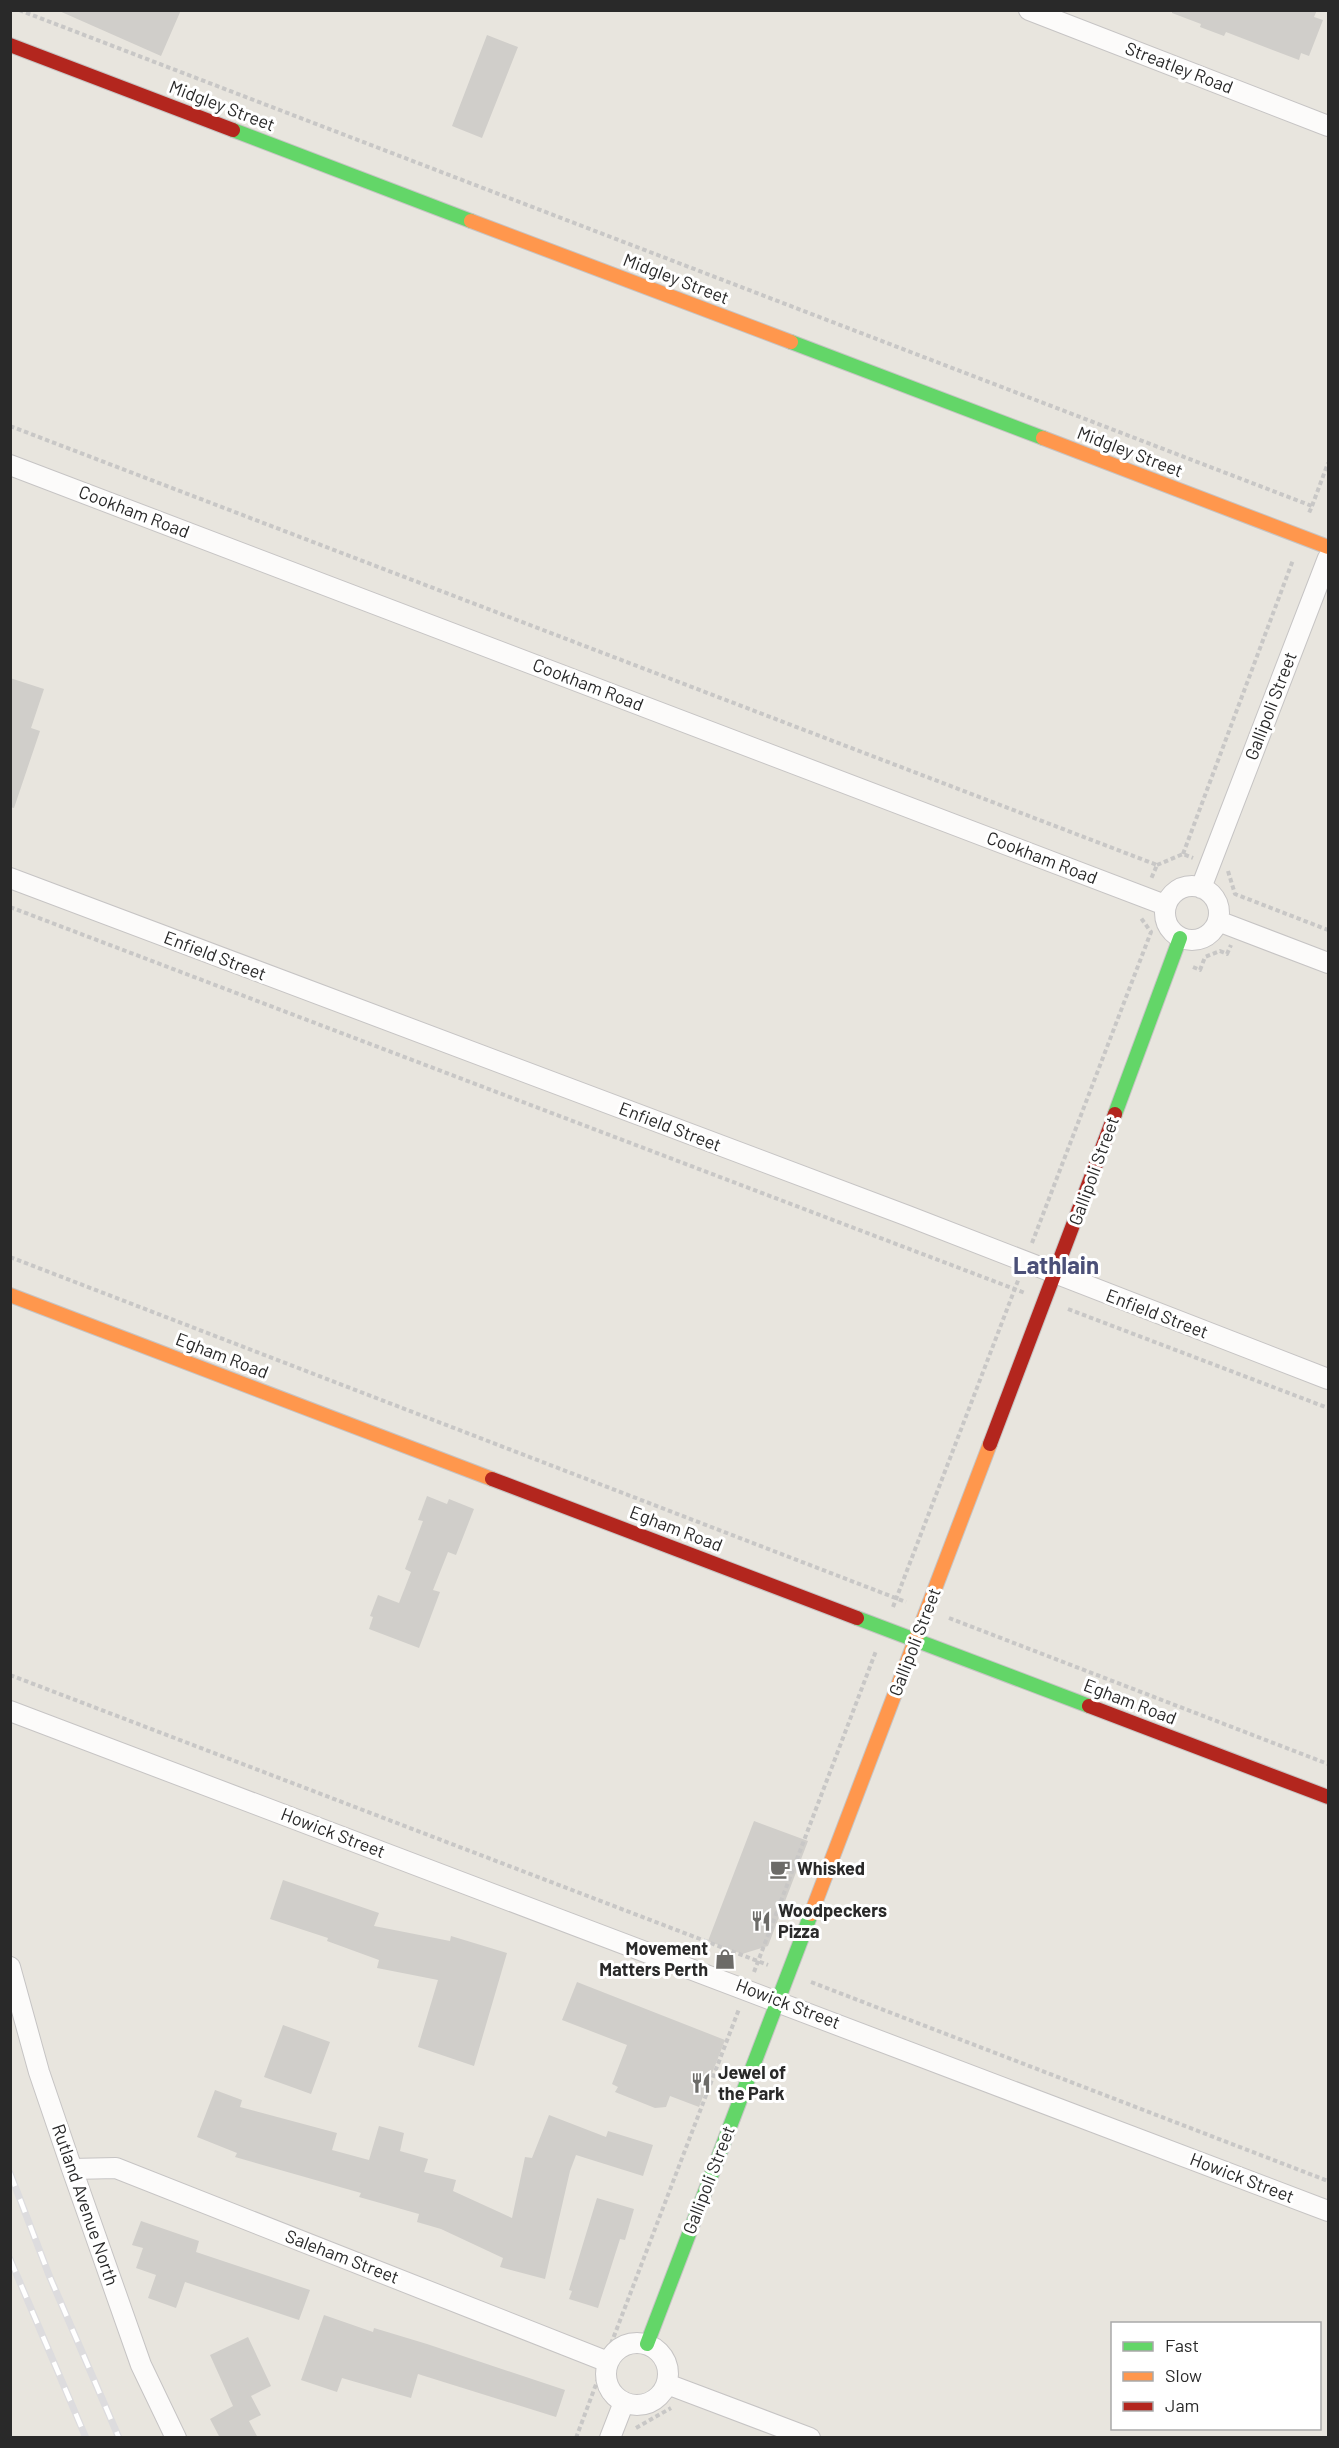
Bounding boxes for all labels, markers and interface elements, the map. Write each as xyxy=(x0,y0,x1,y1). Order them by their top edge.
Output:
street label: Streatley Road xyxy=(1122,36,1236,98)
street label: Midgley Street xyxy=(166,75,278,135)
street label: Midgley Street xyxy=(620,248,732,308)
street label: Midgley Street xyxy=(1074,421,1186,481)
street label: Cookham Road xyxy=(76,480,193,542)
street label: Gallipoli Street xyxy=(1239,648,1301,763)
street label: Cookham Road xyxy=(530,653,647,715)
street label: Cookham Road xyxy=(984,826,1101,888)
street label: Enfield Street xyxy=(161,925,270,985)
street label: Enfield Street xyxy=(616,1096,725,1156)
street label: Gallipoli Street xyxy=(1063,1113,1123,1228)
district label: Lathlain xyxy=(1013,1250,1099,1279)
street label: Enfield Street xyxy=(1103,1283,1212,1343)
street label: Egham Road xyxy=(173,1327,272,1383)
street label: Egham Road xyxy=(627,1500,726,1556)
street label: Gallipoli Street xyxy=(883,1584,945,1699)
street label: Egham Road xyxy=(1081,1673,1180,1729)
street label: Howick Street xyxy=(278,1802,389,1862)
cafe icon: Whisked xyxy=(768,1857,792,1881)
place label: Whisked xyxy=(797,1857,865,1879)
place label: Woodpeckers Pizza xyxy=(778,1899,887,1942)
restaurant icon: Woodpeckers Pizza xyxy=(749,1909,773,1933)
place label: Movement Matters Perth xyxy=(599,1937,708,1980)
shop icon: Movement Matters Perth xyxy=(713,1947,737,1971)
street label: Howick Street xyxy=(733,1973,844,2033)
place label: Jewel of the Park xyxy=(718,2061,786,2104)
restaurant icon: Jewel of the Park xyxy=(689,2071,713,2095)
street label: Rutland Avenue North xyxy=(48,2121,124,2288)
street label: Gallipoli Street xyxy=(677,2122,739,2237)
street label: Howick Street xyxy=(1187,2147,1298,2207)
street label: Saleham Street xyxy=(282,2224,402,2288)
legend xyxy=(1111,2322,1321,2430)
text: Fast xyxy=(1165,2334,1199,2356)
text: Slow xyxy=(1165,2364,1202,2386)
text: Jam xyxy=(1165,2394,1199,2416)

